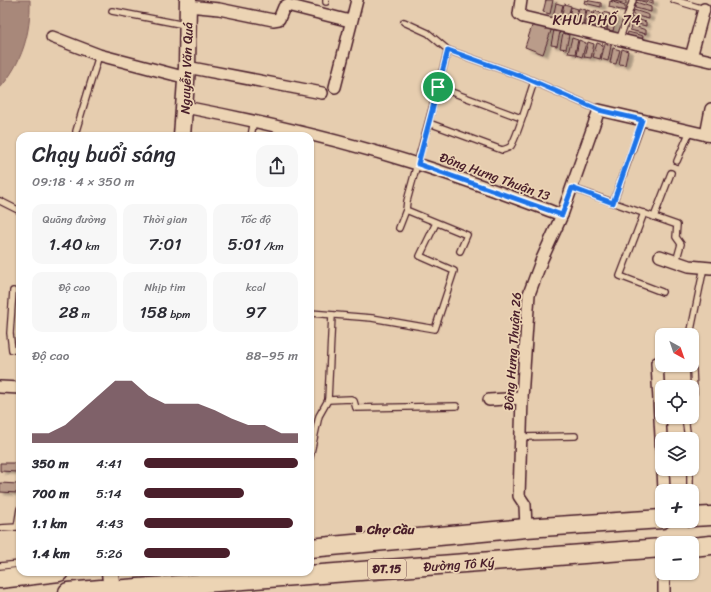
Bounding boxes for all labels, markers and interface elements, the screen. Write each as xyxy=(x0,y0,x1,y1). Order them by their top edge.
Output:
district label: KHU PHỐ 74 xyxy=(552,8,642,33)
street label: Nguyễn Văn Quá xyxy=(173,21,200,114)
pin xyxy=(421,70,455,104)
icon: arrive xyxy=(427,76,449,98)
text: Chạy buổi sáng xyxy=(32,135,176,174)
button: share xyxy=(256,145,298,187)
street label: Đông Hưng Thuận 13 xyxy=(436,146,553,207)
text: 09:18 · 4 × 350 m xyxy=(32,170,135,193)
text: Quãng đường xyxy=(43,210,106,229)
text: Thời gian xyxy=(143,210,187,229)
text: Tốc độ xyxy=(240,210,271,229)
text: 1.40 xyxy=(49,229,83,259)
text: 7:01 xyxy=(149,229,181,259)
text: 5:01 xyxy=(228,229,261,259)
text: km xyxy=(83,237,100,256)
text: /km xyxy=(261,237,284,256)
text: Độ cao xyxy=(59,278,90,297)
text: Nhịp tim xyxy=(144,278,186,297)
text: kcal xyxy=(246,278,266,297)
street label: Đông Hưng Thuận 26 xyxy=(497,291,528,411)
text: 28 xyxy=(59,297,79,327)
text: 158 xyxy=(139,297,167,327)
text: 97 xyxy=(246,297,266,327)
text: m xyxy=(79,305,90,324)
text: bpm xyxy=(167,305,191,324)
north arrow xyxy=(655,328,699,372)
map controls xyxy=(655,328,699,580)
text: Độ cao xyxy=(32,344,69,367)
text: 88–95 m xyxy=(246,344,298,367)
button: locate xyxy=(655,380,699,424)
button: layers xyxy=(655,432,699,476)
text: 350 m xyxy=(32,452,69,475)
text: 4:41 xyxy=(96,452,122,475)
text: 700 m xyxy=(32,482,69,505)
text: 5:14 xyxy=(96,482,122,505)
button: + xyxy=(655,484,699,528)
text: 1.1 km xyxy=(32,512,67,535)
text: 4:43 xyxy=(96,512,123,535)
place label: Chợ Cầu xyxy=(366,518,416,541)
marker: Chợ Cầu xyxy=(354,524,364,534)
button: − xyxy=(655,536,699,580)
text: 1.4 km xyxy=(32,542,70,565)
text: 5:26 xyxy=(96,542,123,565)
street label: Đường Tô Ký xyxy=(423,551,496,578)
road number: ĐT.15 xyxy=(368,559,406,579)

